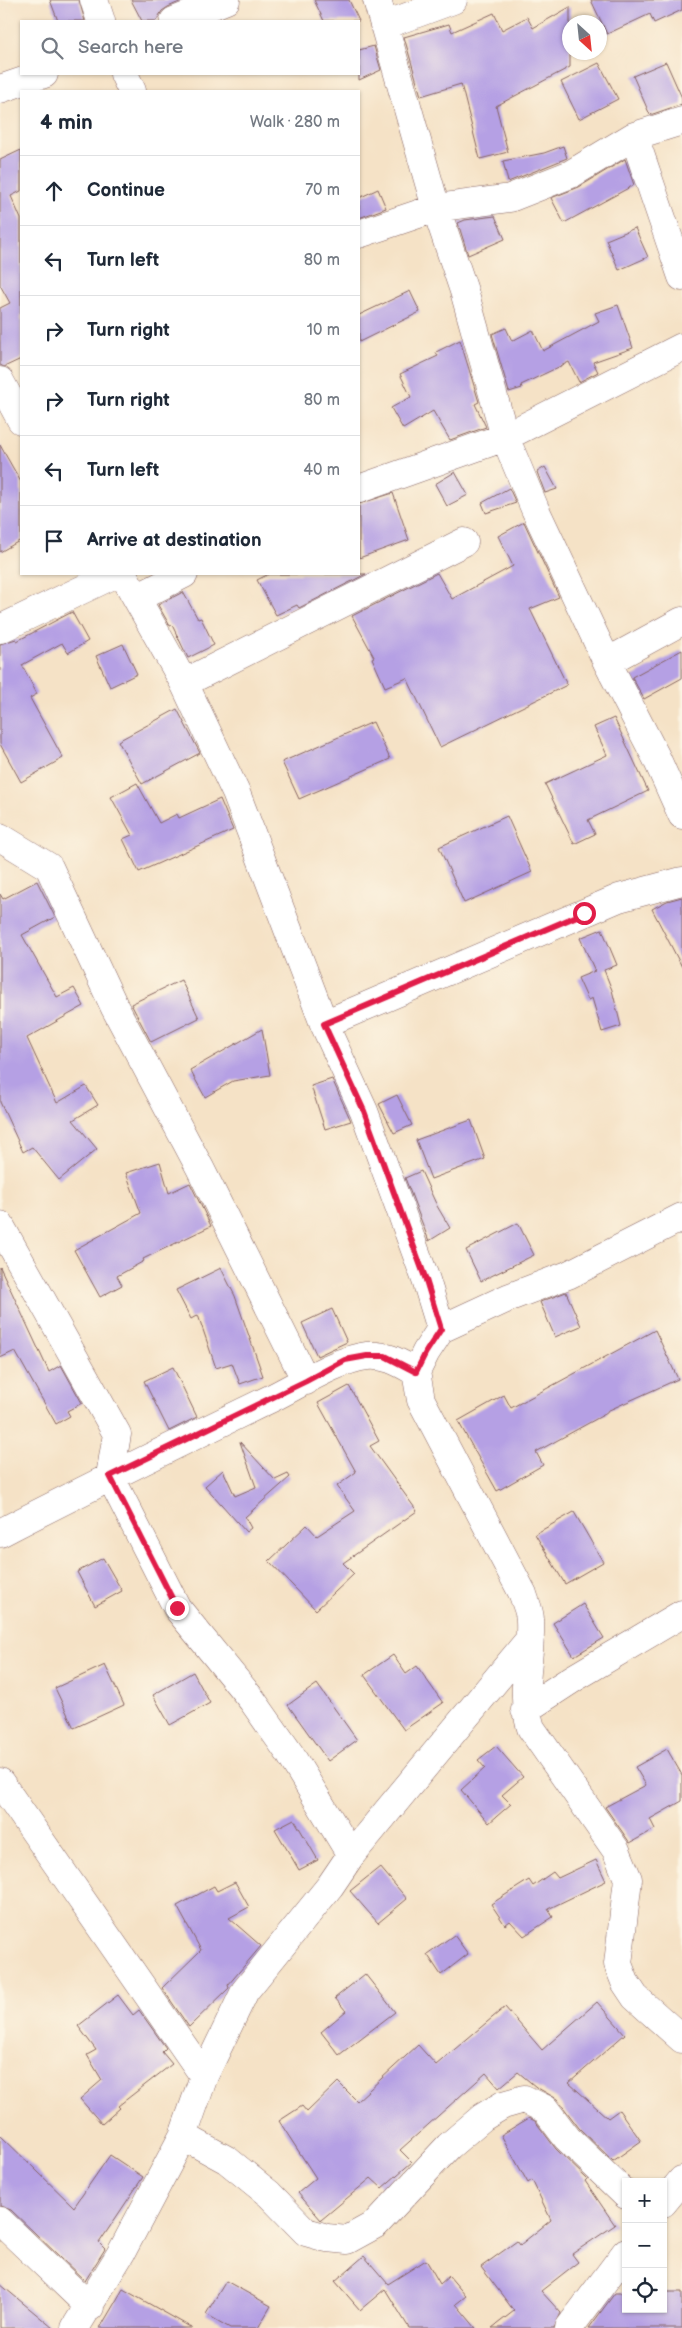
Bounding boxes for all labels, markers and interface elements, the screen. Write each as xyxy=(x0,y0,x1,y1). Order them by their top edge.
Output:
north arrow xyxy=(562,15,607,60)
search box xyxy=(20,20,360,75)
icon: search xyxy=(38,34,66,62)
text: Search here xyxy=(78,36,183,59)
text: 4 min xyxy=(40,110,93,135)
text: Walk · 280 m xyxy=(250,113,340,132)
icon: ahead xyxy=(40,177,68,205)
text: Continue xyxy=(87,179,165,202)
text: 70 m xyxy=(305,181,340,200)
icon: left xyxy=(40,247,68,275)
text: Turn left xyxy=(87,249,159,272)
text: 80 m xyxy=(304,251,340,270)
icon: right xyxy=(40,317,68,345)
text: Turn right xyxy=(87,319,170,342)
text: 10 m xyxy=(307,321,340,340)
icon: right xyxy=(40,387,68,415)
text: Turn right xyxy=(87,389,170,412)
text: 80 m xyxy=(304,391,340,410)
icon: left xyxy=(40,457,68,485)
text: Turn left xyxy=(87,459,159,482)
text: 40 m xyxy=(303,461,340,480)
icon: arrive xyxy=(40,527,68,555)
text: Arrive at destination xyxy=(87,529,262,552)
route start xyxy=(573,902,596,925)
route end xyxy=(166,1597,189,1620)
map controls xyxy=(622,2178,667,2313)
button: + xyxy=(622,2178,667,2223)
button: − xyxy=(622,2223,667,2268)
button: locate xyxy=(622,2268,667,2313)

